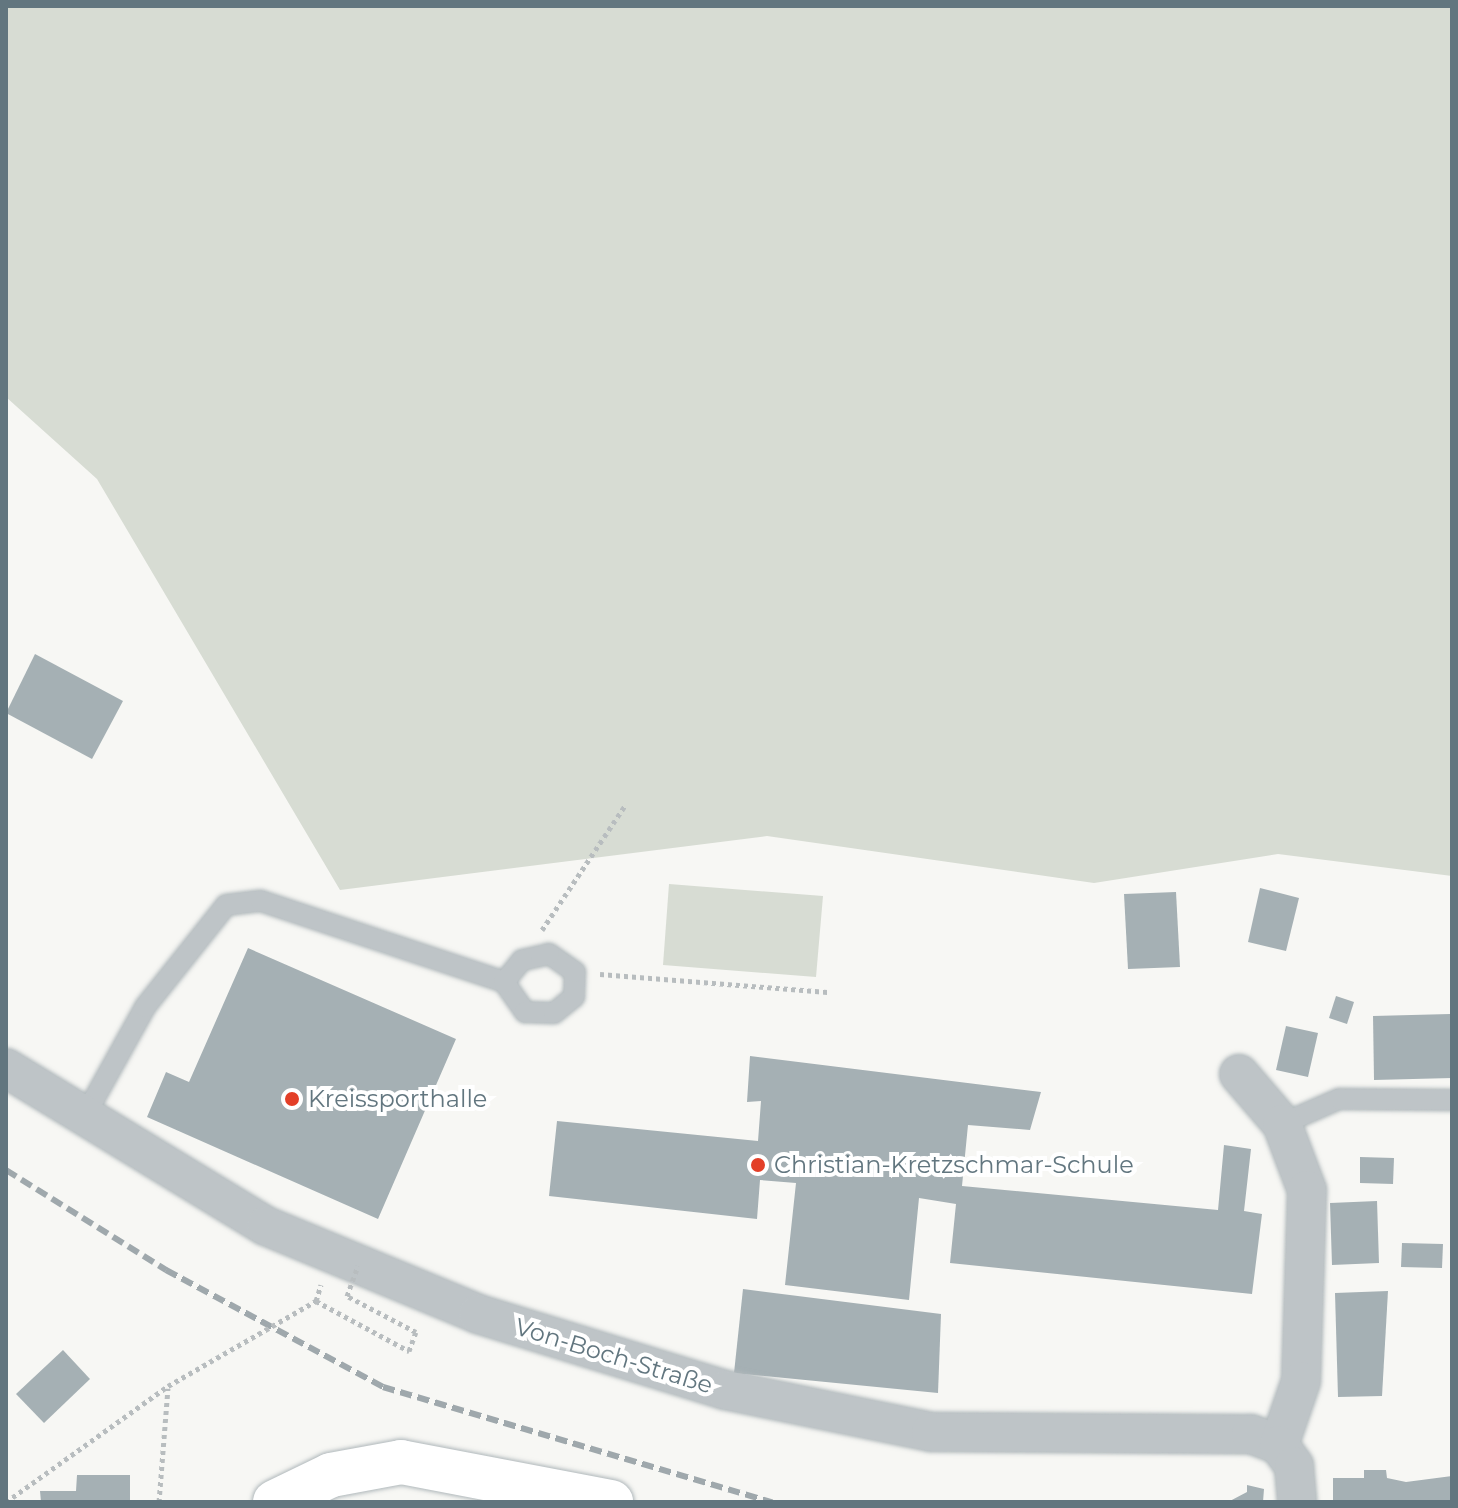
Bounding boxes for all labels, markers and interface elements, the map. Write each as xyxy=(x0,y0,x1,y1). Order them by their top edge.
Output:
place label: Kreissporthalle xyxy=(308,1085,487,1113)
marker: Kreissporthalle xyxy=(283,1090,301,1108)
place label: Christian-Kretzschmar-Schule xyxy=(774,1151,1134,1179)
marker: Christian-Kretzschmar-Schule xyxy=(749,1156,767,1174)
street label: Von-Boch-Straße xyxy=(512,1312,716,1400)

